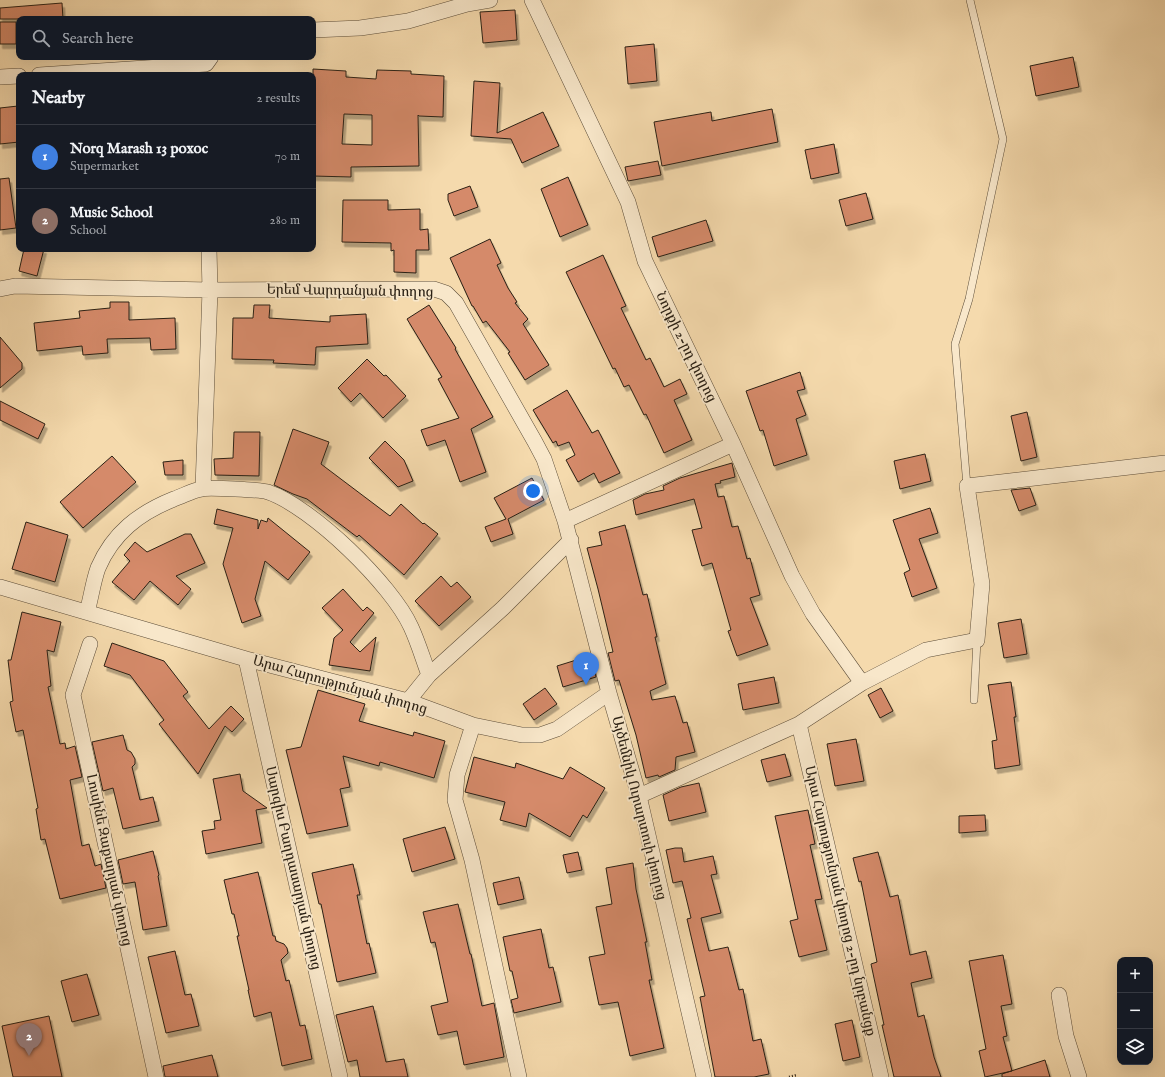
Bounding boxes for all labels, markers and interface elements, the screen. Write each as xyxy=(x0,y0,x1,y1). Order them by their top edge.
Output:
search box xyxy=(16,16,316,60)
icon: search xyxy=(30,27,52,49)
text: Search here xyxy=(62,29,133,48)
text: Nearby xyxy=(32,88,85,109)
text: 2 results xyxy=(256,90,300,107)
text: Norq Marash 13 poxoc xyxy=(70,139,208,158)
text: 1 xyxy=(43,148,47,165)
text: 70 m xyxy=(275,148,300,165)
text: Supermarket xyxy=(70,158,139,175)
text: Music School xyxy=(70,203,153,222)
text: 2 xyxy=(42,212,48,229)
text: 280 m xyxy=(270,212,300,229)
text: School xyxy=(70,222,107,239)
street label: Երեմ Վարդանյան փողոց xyxy=(266,281,434,301)
street label: Նորքի 2-րդ փողոց xyxy=(651,289,721,405)
your location xyxy=(523,481,543,501)
street label: Արա Հարությունյան փողոց xyxy=(251,651,429,719)
pin: 1 xyxy=(573,652,599,685)
street label: Այծեմնիկ Ուրարտուի փողոց xyxy=(607,714,671,902)
street label: Սարգիս Բաղդասարյան փողոց xyxy=(261,764,325,972)
street label: Արա Հարությունյան փողոց 2-րդ նրբանցք xyxy=(800,764,880,1038)
street label: Լուսինե Զաքարյան փողոց xyxy=(82,772,136,948)
map controls xyxy=(1117,957,1153,1065)
button: + xyxy=(1117,957,1153,993)
button: − xyxy=(1117,993,1153,1029)
pin: 2 xyxy=(16,1023,42,1056)
button: layers xyxy=(1117,1029,1153,1065)

